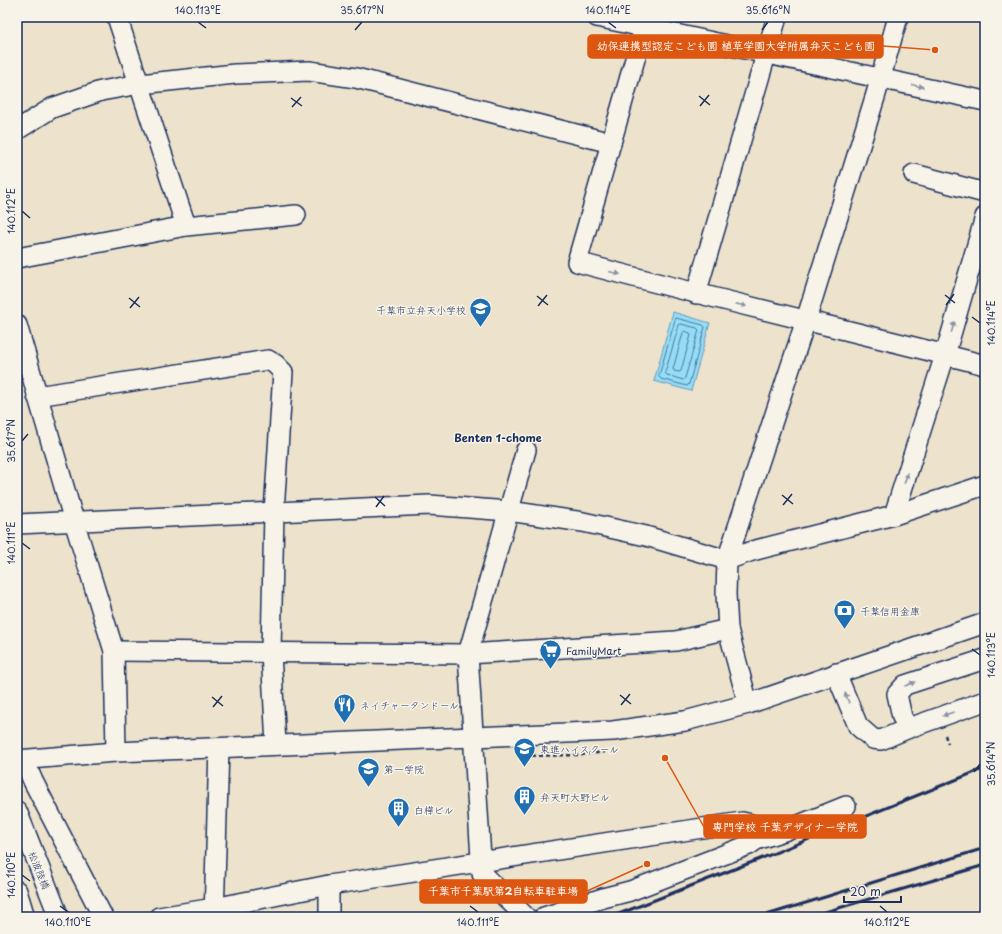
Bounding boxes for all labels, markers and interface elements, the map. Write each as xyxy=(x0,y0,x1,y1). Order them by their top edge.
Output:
text: 140.113°E xyxy=(175,2,221,17)
text: 35.617°N xyxy=(340,2,384,17)
text: 140.114°E xyxy=(585,2,631,17)
text: 35.616°N xyxy=(746,2,791,17)
callout: 幼保連携型認定こども園 植草学園大学附属弁天こども園 xyxy=(588,35,883,58)
text: 幼保連携型認定こども園 植草学園大学附属弁天こども園 xyxy=(597,37,875,54)
one-way arrow xyxy=(912,84,924,90)
text: 140.112°E xyxy=(3,188,18,234)
one-way arrow xyxy=(609,270,621,276)
school or university icon: 千葉市立弁天小学校 xyxy=(468,296,494,329)
text: 140.114°E xyxy=(983,300,998,346)
place label: 千葉市立弁天小学校 xyxy=(376,302,466,317)
one-way arrow xyxy=(735,302,747,308)
one-way arrow xyxy=(950,321,956,333)
text: 35.617°N xyxy=(3,419,18,463)
district label: Benten 1-chome xyxy=(454,429,542,446)
one-way arrow xyxy=(903,472,909,484)
text: 140.111°E xyxy=(3,521,18,565)
bank icon: 千葉信用金庫 xyxy=(832,597,858,630)
place label: 千葉信用金庫 xyxy=(860,603,920,618)
text: 140.113°E xyxy=(983,632,998,678)
supermarket icon: FamilyMart xyxy=(538,637,564,670)
place label: FamilyMart xyxy=(566,643,621,659)
one-way arrow xyxy=(904,681,916,687)
restaurant icon: ネイチャータンドール xyxy=(331,691,357,724)
one-way arrow xyxy=(844,692,850,704)
place label: ネイチャータンドール xyxy=(360,697,459,712)
one-way arrow xyxy=(942,711,954,717)
school or university icon: 東進ハイスクール xyxy=(512,735,538,768)
place label: 東進ハイスクール xyxy=(540,741,619,756)
text: 35.614°N xyxy=(983,741,998,787)
school or university icon: 第一学院 xyxy=(355,755,381,788)
place label: 第一学院 xyxy=(384,761,424,776)
building icon: 弁天町大野ビル xyxy=(512,783,538,816)
place label: 弁天町大野ビル xyxy=(540,789,610,804)
building icon: 白樺ビル xyxy=(386,796,412,829)
place label: 白樺ビル xyxy=(414,802,454,817)
callout: 専門学校 千葉デザイナー学院 xyxy=(704,815,866,838)
text: 専門学校 千葉デザイナー学院 xyxy=(712,818,858,835)
street label: 松波陸橋 xyxy=(26,849,54,891)
text: 140.110°E xyxy=(3,852,18,898)
scale bar xyxy=(844,878,901,904)
callout: 千葉市千葉駅第2自転車駐車場 xyxy=(420,880,587,903)
text: 千葉市千葉駅第2自転車駐車場 xyxy=(428,882,578,899)
text: 20 m xyxy=(850,882,881,900)
text: 140.110°E xyxy=(45,914,91,929)
text: 140.111°E xyxy=(456,914,500,929)
text: 140.112°E xyxy=(864,914,910,929)

